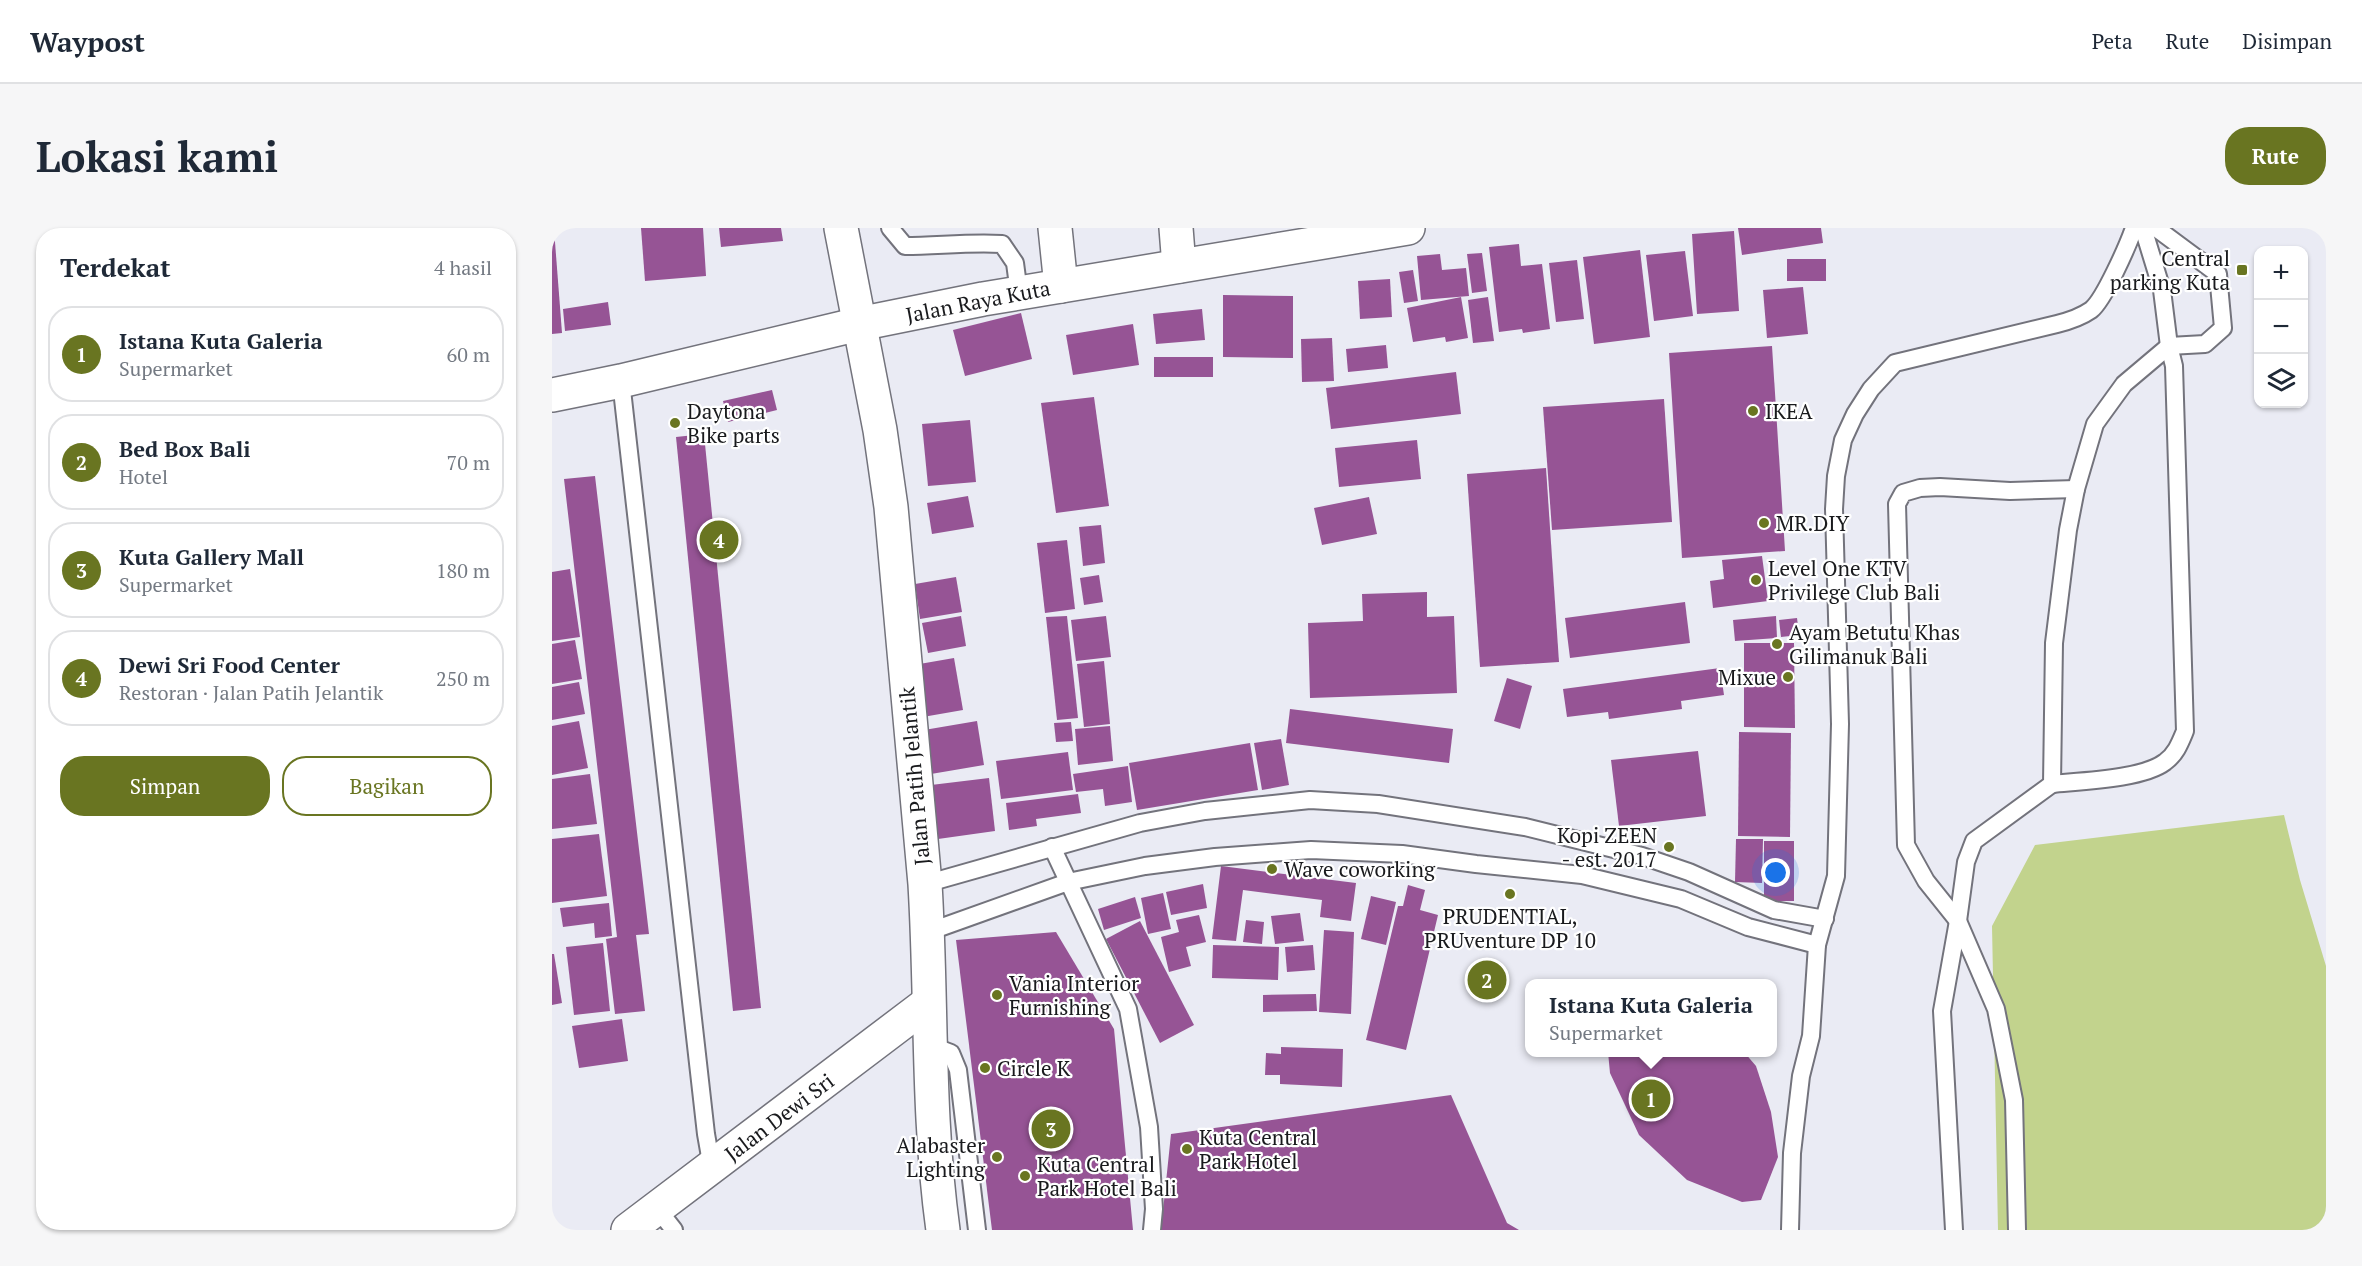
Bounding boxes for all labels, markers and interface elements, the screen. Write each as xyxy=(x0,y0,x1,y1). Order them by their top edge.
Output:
text: Waypost xyxy=(30,23,145,60)
text: Peta xyxy=(2092,27,2133,55)
text: Rute xyxy=(2166,27,2209,55)
text: Disimpan xyxy=(2242,27,2332,55)
button: Rute xyxy=(2225,127,2326,185)
text: Lokasi kami xyxy=(36,128,278,184)
place label: Central parking Kuta xyxy=(2110,244,2230,296)
map controls xyxy=(2254,246,2308,408)
button: + xyxy=(2254,246,2308,300)
text: Terdekat xyxy=(60,250,171,284)
text: 4 hasil xyxy=(434,254,492,281)
marker: Central parking Kuta xyxy=(2235,263,2249,277)
street label: Jalan Raya Kuta xyxy=(903,273,1053,329)
button: − xyxy=(2254,300,2308,354)
text: Istana Kuta Galeria xyxy=(119,326,323,355)
text: 1 xyxy=(76,341,87,368)
text: 60 m xyxy=(447,341,490,368)
button: layers xyxy=(2254,354,2308,408)
text: Supermarket xyxy=(119,355,233,382)
place label: Daytona Bike parts xyxy=(687,397,780,449)
place label: IKEA xyxy=(1765,397,1813,425)
marker: IKEA xyxy=(1746,404,1760,418)
marker: Daytona Bike parts xyxy=(668,416,682,430)
text: Bed Box Bali xyxy=(119,434,251,463)
text: 2 xyxy=(76,449,87,476)
text: 70 m xyxy=(447,449,490,476)
text: Hotel xyxy=(119,463,168,490)
place label: MR.DIY xyxy=(1776,509,1850,537)
marker: MR.DIY xyxy=(1757,516,1771,530)
pin: 4 xyxy=(700,518,738,562)
text: Kuta Gallery Mall xyxy=(119,542,304,571)
place label: Level One KTV Privilege Club Bali xyxy=(1768,554,1940,606)
text: 3 xyxy=(76,557,87,584)
text: 180 m xyxy=(436,557,490,584)
text: Supermarket xyxy=(119,571,233,598)
marker: Level One KTV Privilege Club Bali xyxy=(1749,573,1763,587)
place label: Ayam Betutu Khas Gilimanuk Bali xyxy=(1789,618,1960,670)
marker: Ayam Betutu Khas Gilimanuk Bali xyxy=(1770,637,1784,651)
text: Dewi Sri Food Center xyxy=(119,650,340,679)
place label: Mixue xyxy=(1718,663,1776,691)
text: 4 xyxy=(76,665,87,692)
text: 250 m xyxy=(436,665,490,692)
marker: Mixue xyxy=(1781,670,1795,684)
text: Restoran · Jalan Patih Jelantik xyxy=(119,679,383,706)
street label: Jalan Patih Jelantik xyxy=(892,685,936,866)
button: Simpan xyxy=(60,756,270,816)
button: Bagikan xyxy=(282,756,492,816)
place label: Kopi ZEEN - est. 2017 xyxy=(1557,821,1657,873)
marker: Kopi ZEEN - est. 2017 xyxy=(1662,840,1676,854)
place label: Wave coworking xyxy=(1284,855,1436,883)
your location xyxy=(1761,858,1790,887)
marker: Wave coworking xyxy=(1265,862,1279,876)
marker: PRUDENTIAL, PRUventure DP 10 xyxy=(1503,887,1517,901)
place label: PRUDENTIAL, PRUventure DP 10 xyxy=(1424,902,1596,954)
pin: 2 xyxy=(1468,958,1506,1002)
place label: Vania Interior Furnishing xyxy=(1009,969,1139,1021)
popup xyxy=(1525,979,1777,1057)
marker: Vania Interior Furnishing xyxy=(990,988,1004,1002)
text: Istana Kuta Galeria xyxy=(1549,990,1753,1019)
text: Supermarket xyxy=(1549,1019,1663,1046)
place label: Circle K xyxy=(997,1054,1071,1082)
marker: Circle K xyxy=(978,1061,992,1075)
street label: Jalan Dewi Sri xyxy=(719,1067,839,1167)
pin: 1 xyxy=(1632,1076,1670,1122)
pin: 3 xyxy=(1032,1106,1070,1152)
place label: Kuta Central Park Hotel xyxy=(1199,1123,1317,1175)
place label: Alabaster Lighting xyxy=(896,1131,986,1183)
marker: Kuta Central Park Hotel xyxy=(1180,1142,1194,1156)
marker: Alabaster Lighting xyxy=(990,1150,1004,1164)
place label: Kuta Central Park Hotel Bali xyxy=(1037,1150,1177,1202)
marker: Kuta Central Park Hotel Bali xyxy=(1018,1169,1032,1183)

